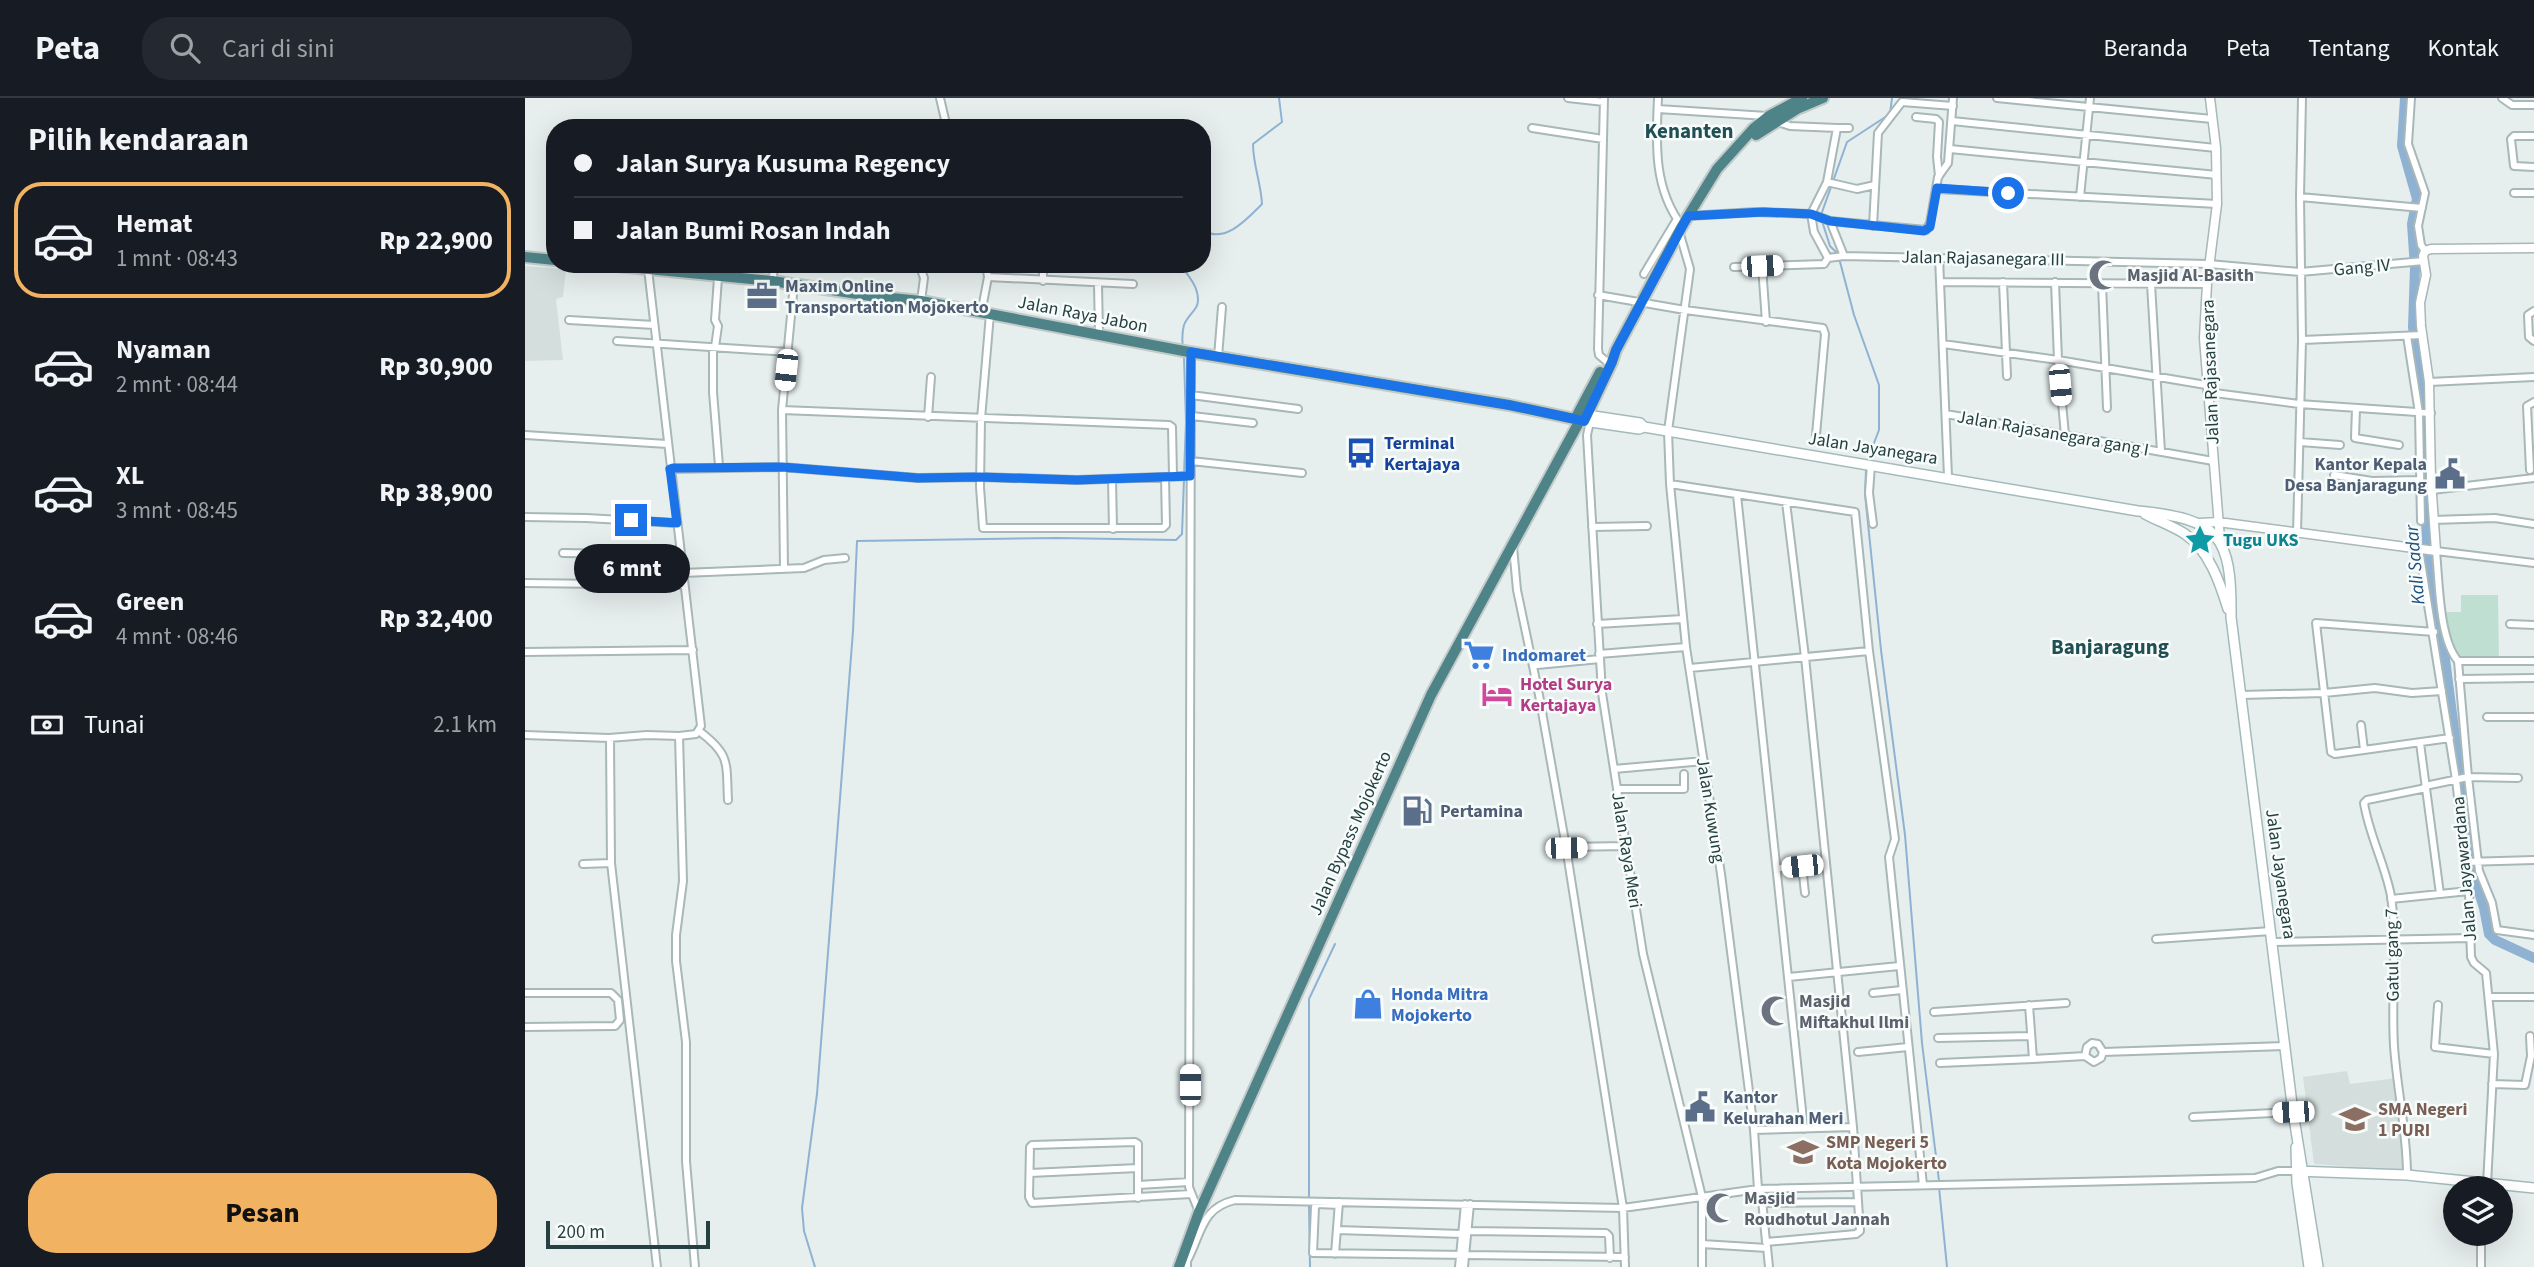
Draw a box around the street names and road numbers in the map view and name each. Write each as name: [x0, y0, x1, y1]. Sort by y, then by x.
street label: Jalan Rajasanegara III: [1901, 245, 2065, 272]
street label: Gang IV: [2333, 253, 2392, 282]
street label: Jalan Raya Jabon: [1016, 290, 1150, 339]
street label: Jalan Rajasanegara: [2195, 299, 2226, 445]
street label: Jalan Rajasanegara gang I: [1955, 404, 2151, 463]
street label: Jalan Jayanegara: [1806, 426, 1940, 471]
street label: Jalan Bypass Mojokerto: [1303, 747, 1398, 919]
street label: Jalan Kuwung: [1690, 756, 1731, 865]
street label: Jalan Raya Meri: [1605, 790, 1648, 910]
street label: Jalan Jayawardana: [2446, 795, 2483, 943]
street label: Jalan Jayanegara: [2259, 807, 2302, 941]
street label: Gatul gang 7: [2379, 908, 2406, 1002]

